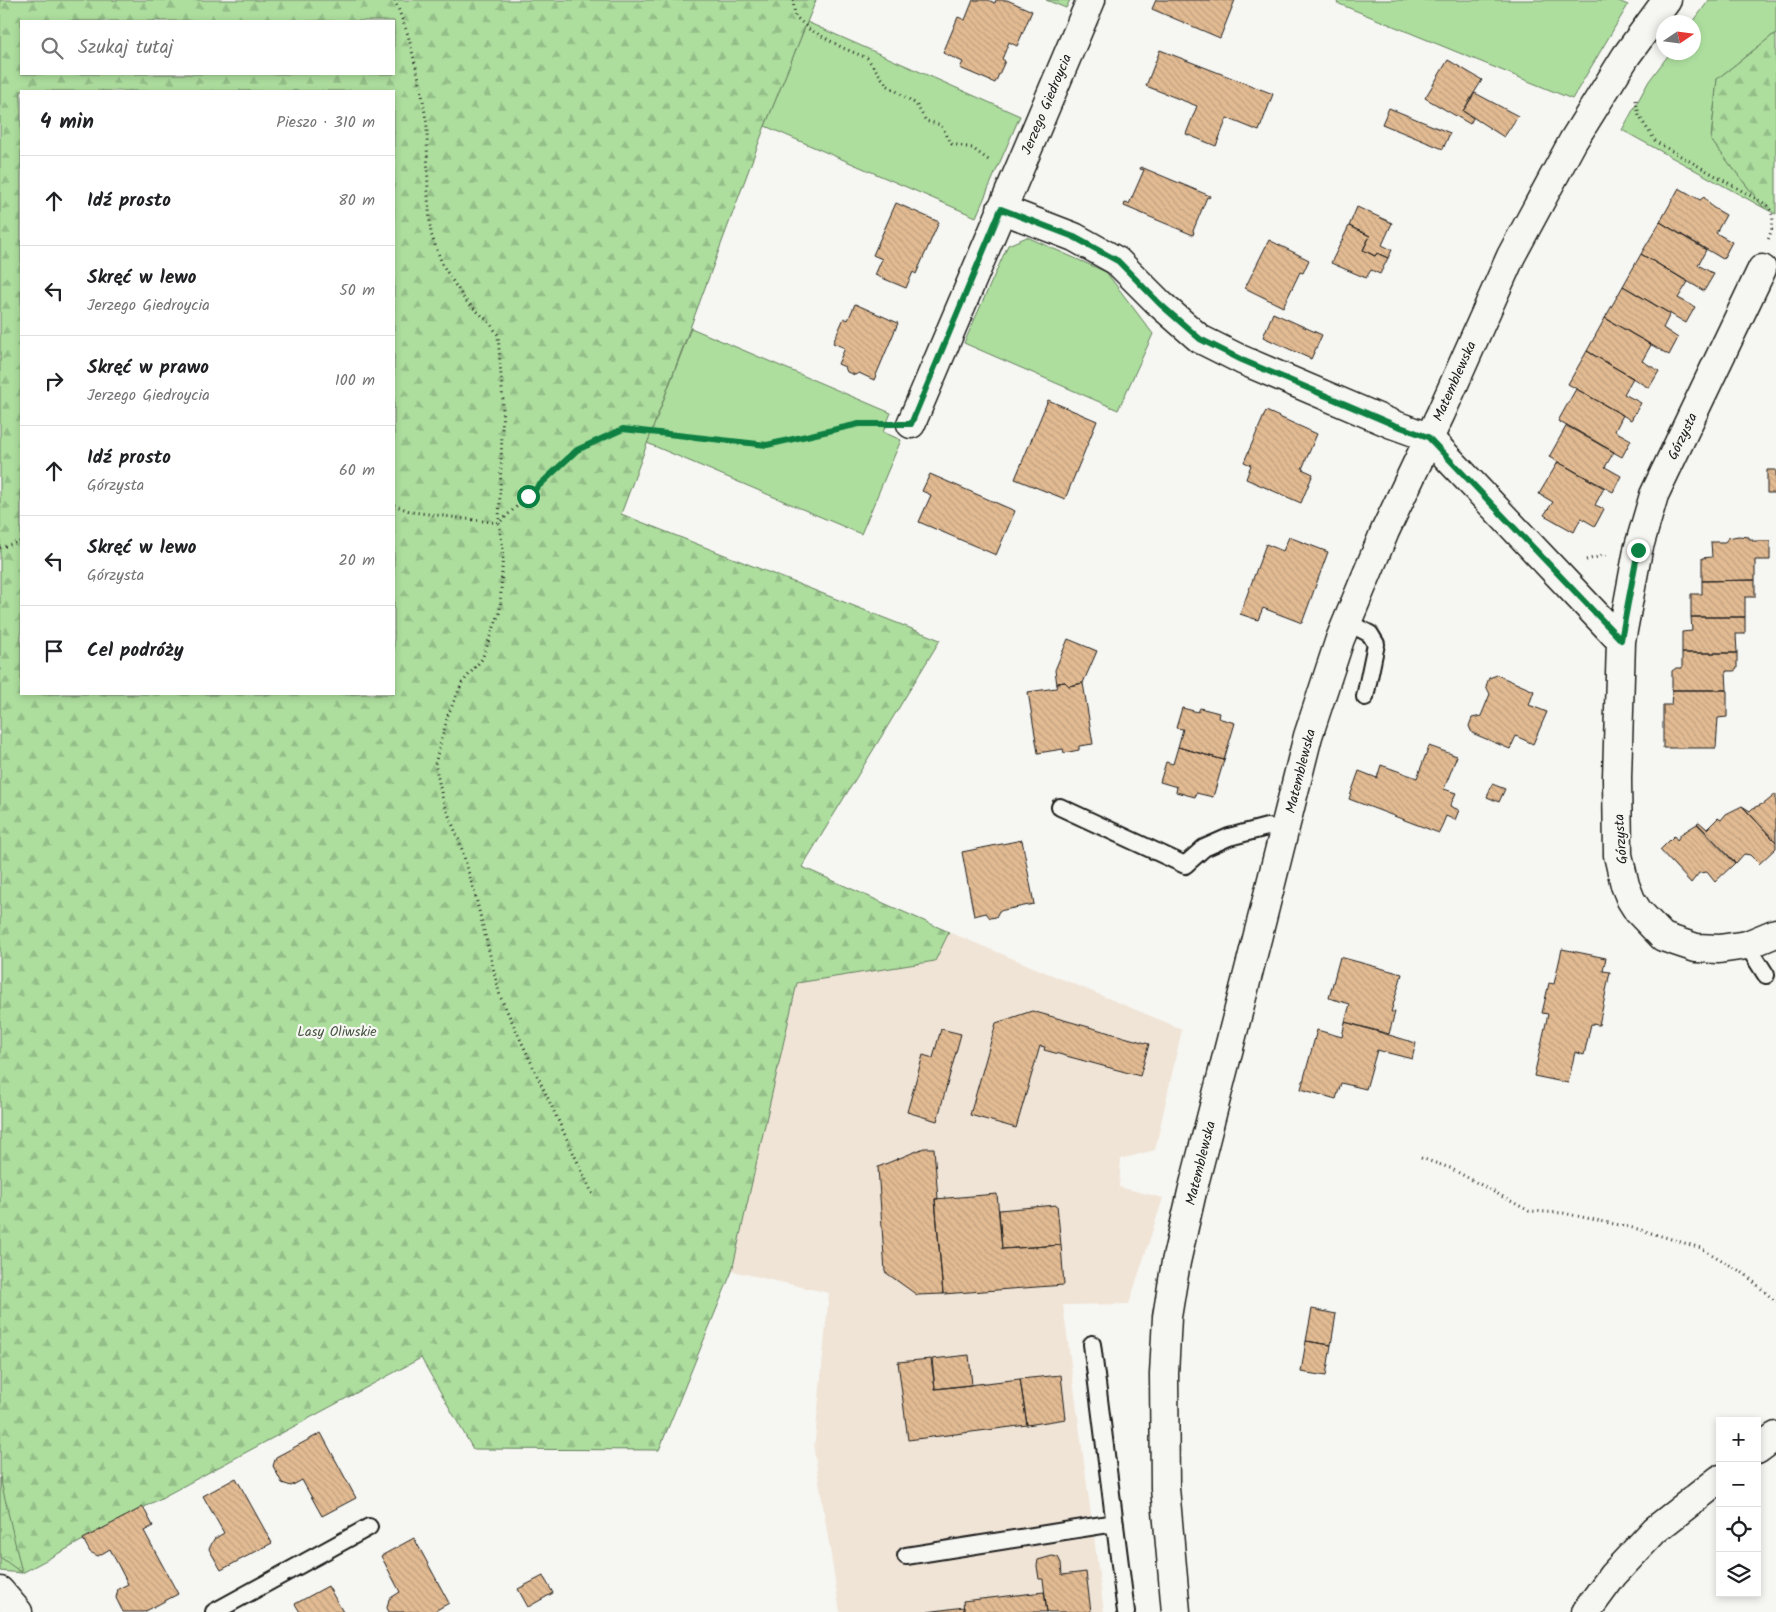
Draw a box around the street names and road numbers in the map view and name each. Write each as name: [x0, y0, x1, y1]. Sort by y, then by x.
street label: Jerzego Giedroycia: [1016, 51, 1078, 158]
street label: Matemblewska: [1427, 338, 1482, 425]
street label: Górzysta: [1662, 409, 1704, 464]
street label: Matemblewska: [1280, 727, 1322, 816]
street label: Górzysta: [1608, 813, 1634, 865]
street label: Matemblewska: [1180, 1119, 1222, 1208]

